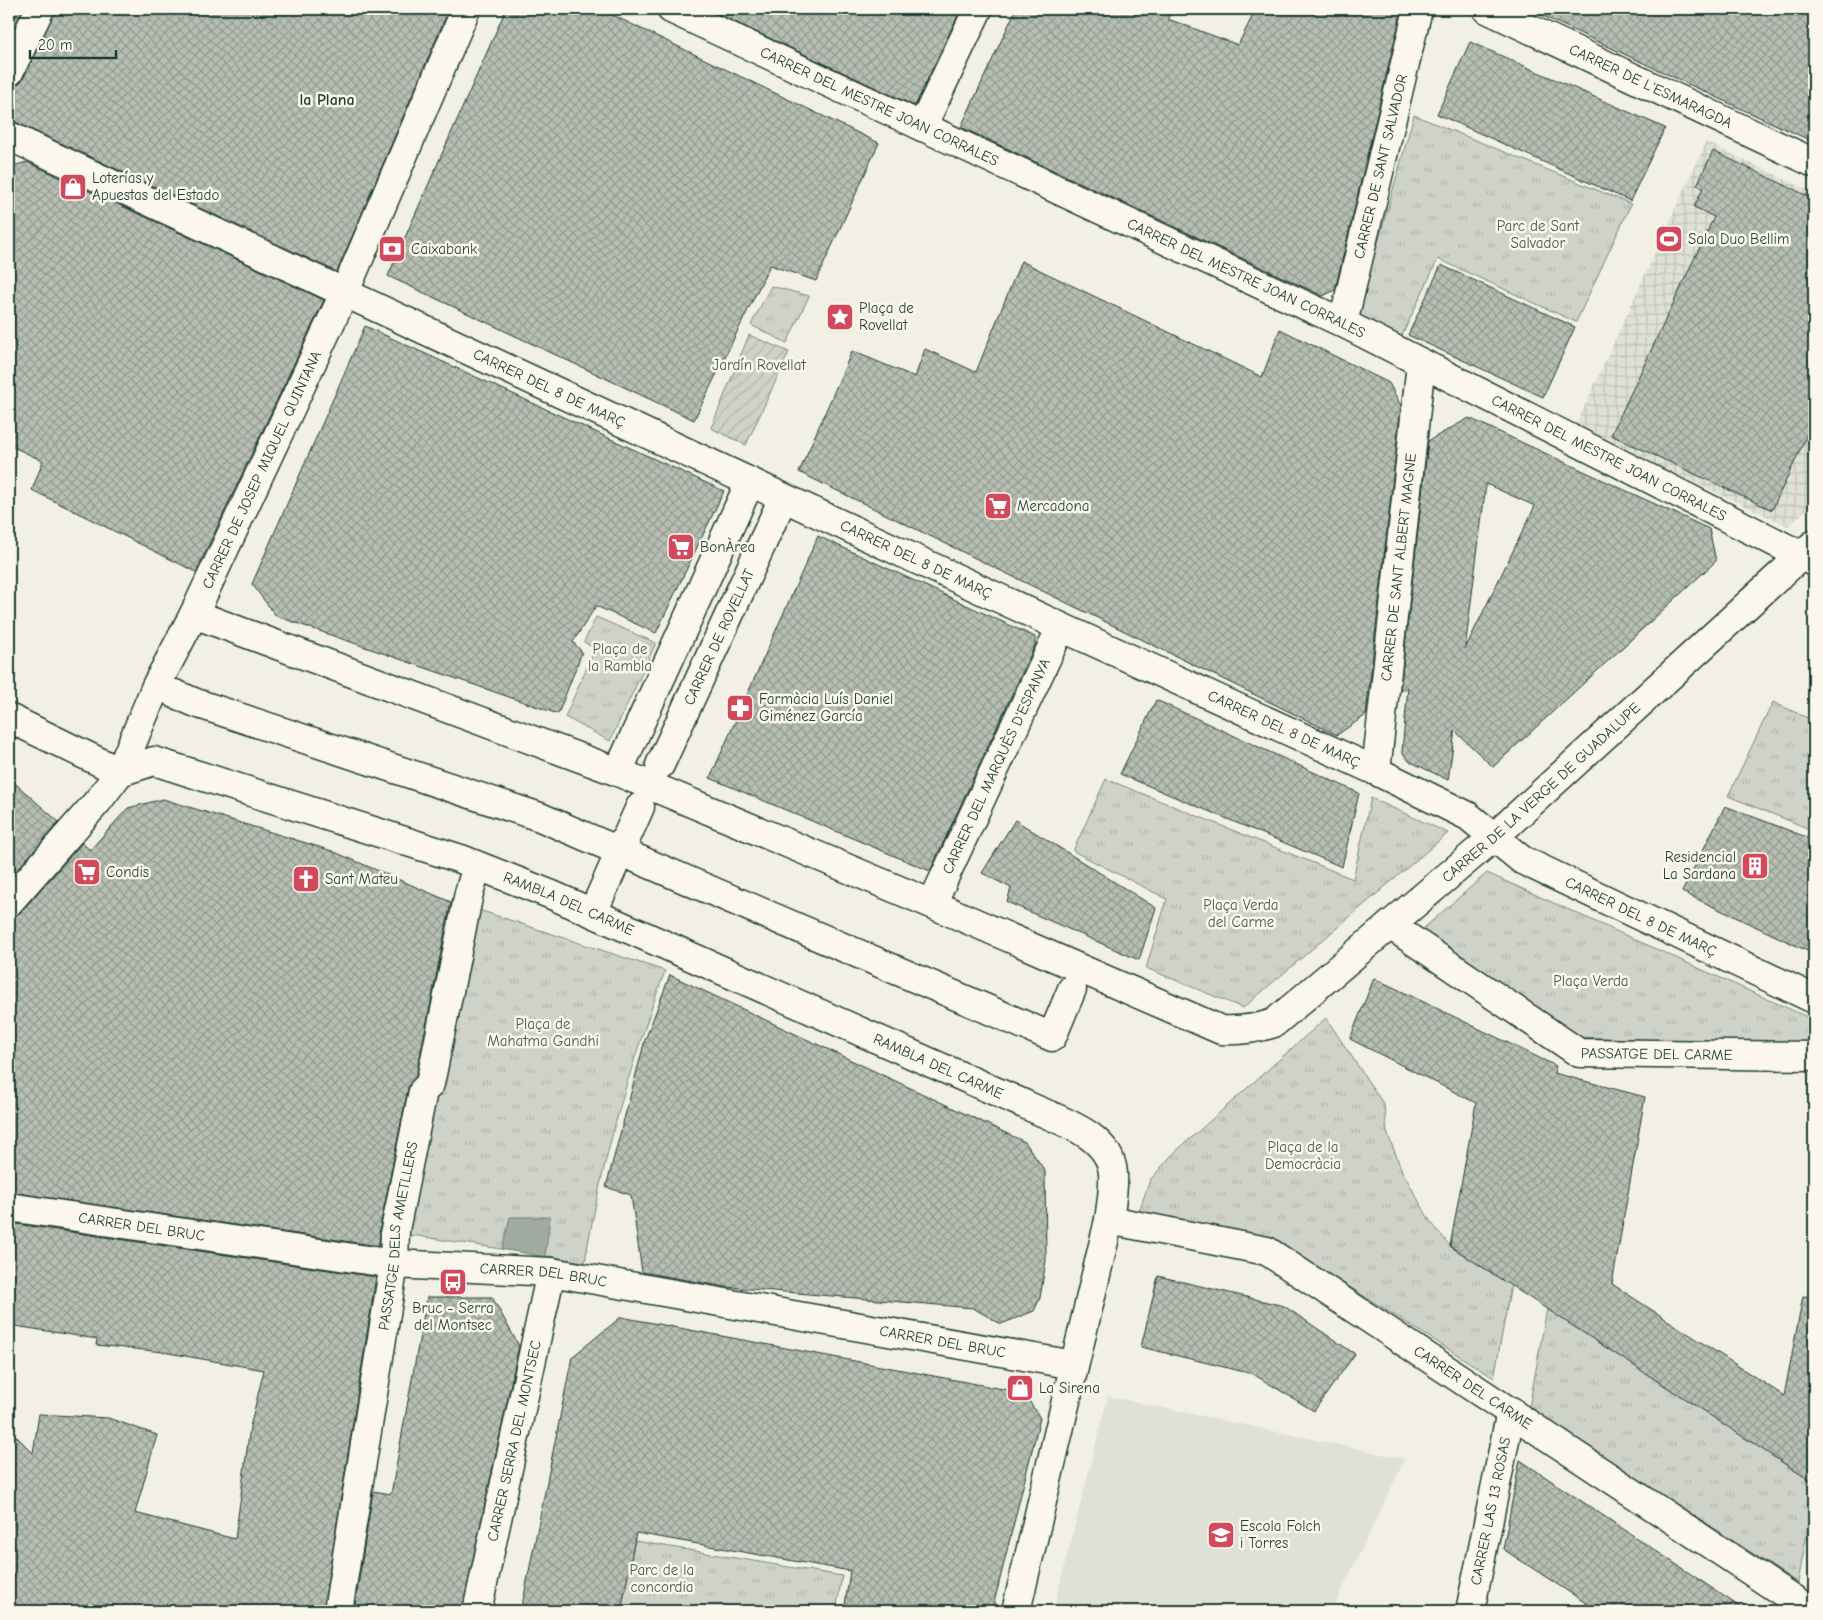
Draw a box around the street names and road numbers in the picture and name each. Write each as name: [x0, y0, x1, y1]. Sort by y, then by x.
street label: CARRER DE L'ESMARAGDA: [1566, 40, 1735, 132]
street label: CARRER DEL MESTRE JOAN CORRALES: [757, 43, 1001, 170]
street label: CARRER DE SANT SALVADOR: [1350, 72, 1411, 261]
street label: CARRER DEL MESTRE JOAN CORRALES: [1124, 214, 1368, 342]
street label: CARRER DEL 8 DE MARÇ: [470, 345, 628, 431]
street label: CARRER DE JOSEP MIQUEL QUINTANA: [198, 348, 325, 592]
street label: CARRER DEL MESTRE JOAN CORRALES: [1488, 391, 1729, 525]
street label: CARRER DE SANT ALBERT MAGNE: [1377, 452, 1420, 682]
street label: CARRER DEL 8 DE MARÇ: [837, 516, 995, 603]
street label: CARRER DE ROVELLAT: [680, 566, 758, 708]
street label: CARRER DEL MARQUÈS D'ESPANYA: [938, 655, 1054, 877]
street label: CARRER DEL 8 DE MARÇ: [1205, 686, 1363, 771]
street label: CARRER DE LA VERGE DE GUADALUPE: [1438, 699, 1644, 886]
street label: RAMBLA DEL CARME: [501, 868, 637, 939]
street label: CARRER DEL 8 DE MARÇ: [1562, 873, 1719, 960]
street label: RAMBLA DEL CARME: [871, 1030, 1006, 1103]
street label: PASSATGE DEL CARME: [1581, 1044, 1733, 1064]
street label: PASSATGE DELS AMETLLERS: [374, 1140, 422, 1332]
street label: CARRER DEL BRUC: [77, 1208, 206, 1245]
street label: CARRER DEL BRUC: [479, 1259, 608, 1291]
street label: CARRER DEL BRUC: [878, 1322, 1007, 1362]
street label: CARRER SERRA DEL MONTSEC: [483, 1339, 545, 1543]
street label: CARRER DEL CARME: [1410, 1342, 1536, 1433]
street label: CARRER LAS 13 ROSAS: [1467, 1435, 1514, 1587]

